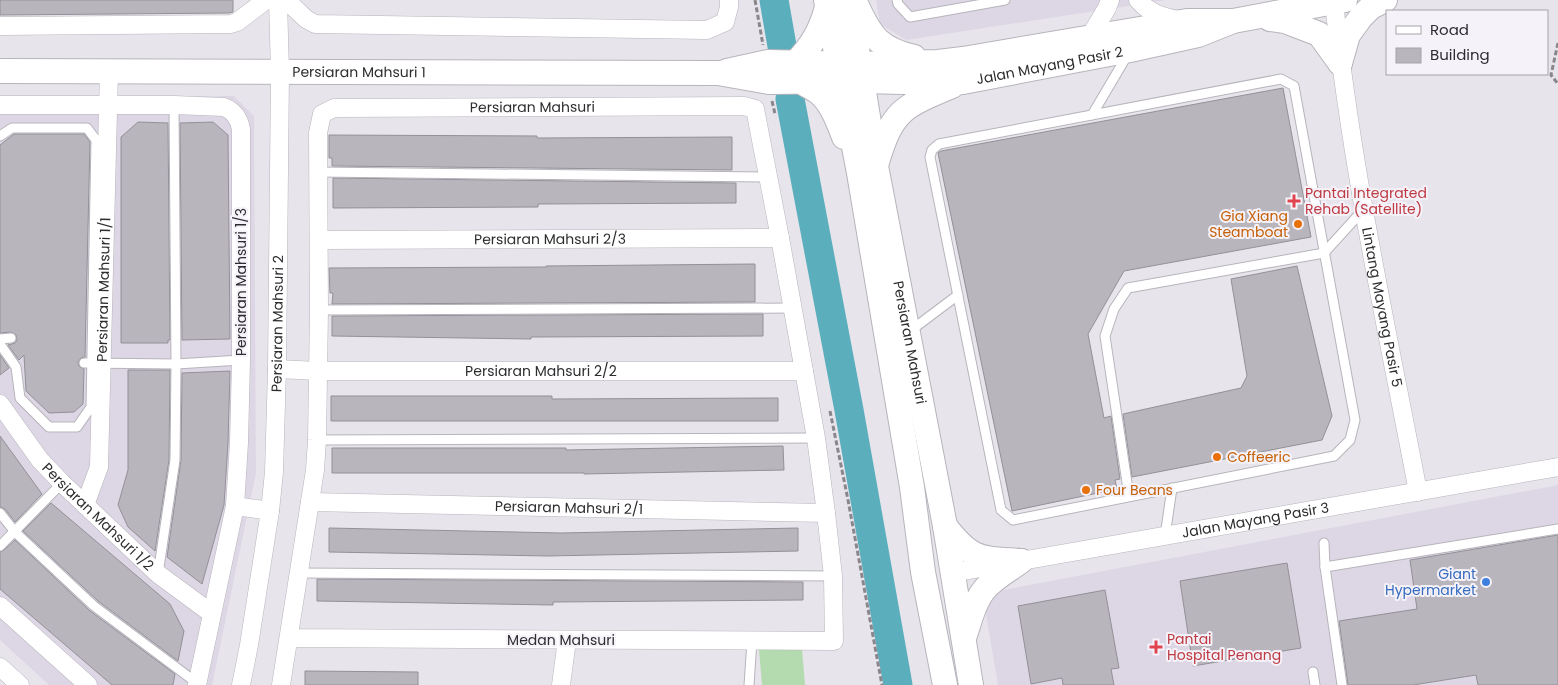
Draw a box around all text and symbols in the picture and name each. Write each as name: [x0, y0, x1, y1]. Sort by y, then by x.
legend: [1386, 10, 1548, 75]
text: Road: [1430, 19, 1469, 40]
street label: Jalan Mayang Pasir 2: [975, 42, 1125, 89]
text: Building: [1430, 44, 1490, 65]
street label: Persiaran Mahsuri 1: [292, 62, 426, 82]
street label: Persiaran Mahsuri: [470, 97, 595, 117]
place label: Pantai Integrated Rehab (Satellite): [1305, 183, 1427, 219]
marker: Pantai Integrated Rehab (Satellite): [1287, 194, 1301, 208]
place label: Gia Xiang Steamboat: [1209, 206, 1288, 242]
street label: Persiaran Mahsuri 1/3: [231, 208, 251, 356]
street label: Persiaran Mahsuri 1/1: [92, 217, 115, 362]
marker: Gia Xiang Steamboat: [1292, 218, 1304, 230]
street label: Lintang Mayang Pasir 5: [1357, 226, 1407, 389]
street label: Persiaran Mahsuri 2/3: [474, 229, 626, 249]
street label: Persiaran Mahsuri 2: [266, 255, 288, 392]
street label: Persiaran Mahsuri: [888, 279, 931, 406]
street label: Persiaran Mahsuri 2/2: [465, 361, 617, 381]
place label: Coffeeric: [1227, 447, 1291, 467]
marker: Coffeeric: [1211, 451, 1223, 463]
street label: Persiaran Mahsuri 1/2: [38, 458, 158, 575]
place label: Four Beans: [1096, 480, 1173, 500]
marker: Four Beans: [1080, 484, 1092, 496]
street label: Persiaran Mahsuri 2/1: [495, 496, 643, 519]
street label: Jalan Mayang Pasir 3: [1180, 497, 1331, 543]
place label: Giant Hypermarket: [1385, 564, 1476, 600]
marker: Giant Hypermarket: [1480, 576, 1492, 588]
place label: Pantai Hospital Penang: [1167, 629, 1281, 665]
street label: Medan Mahsuri: [507, 630, 615, 650]
marker: Pantai Hospital Penang: [1149, 640, 1163, 654]

